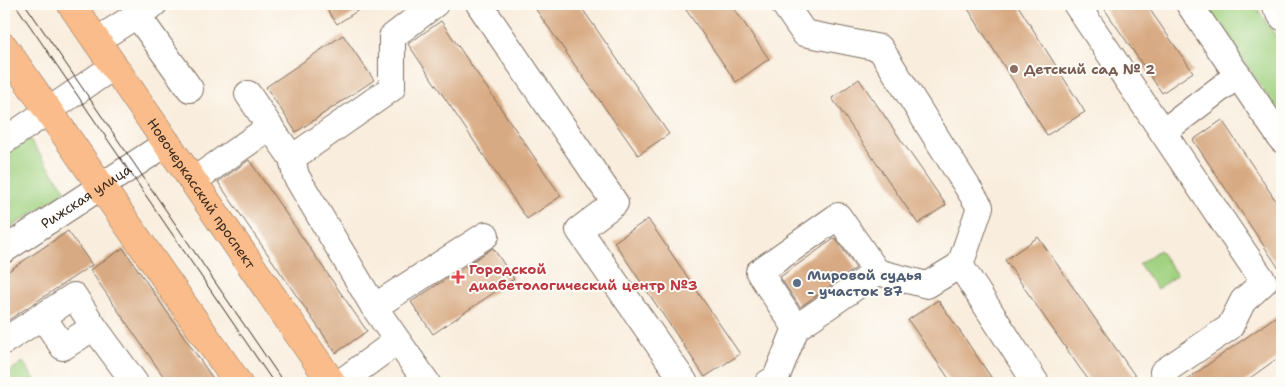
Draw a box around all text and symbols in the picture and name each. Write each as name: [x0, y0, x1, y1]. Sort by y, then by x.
place label: Детский сад № 2: [1024, 60, 1155, 78]
marker: Детский сад № 2: [1008, 63, 1020, 75]
street label: Новочеркасский проспект: [143, 115, 260, 273]
street label: Рижская улица: [37, 160, 135, 232]
place label: Городской диабетологический центр №3: [469, 260, 698, 294]
place label: Мировой судья - участок 87: [807, 266, 922, 300]
marker: Городской диабетологический центр №3: [451, 270, 465, 284]
marker: Мировой судья - участок 87: [791, 277, 803, 289]

